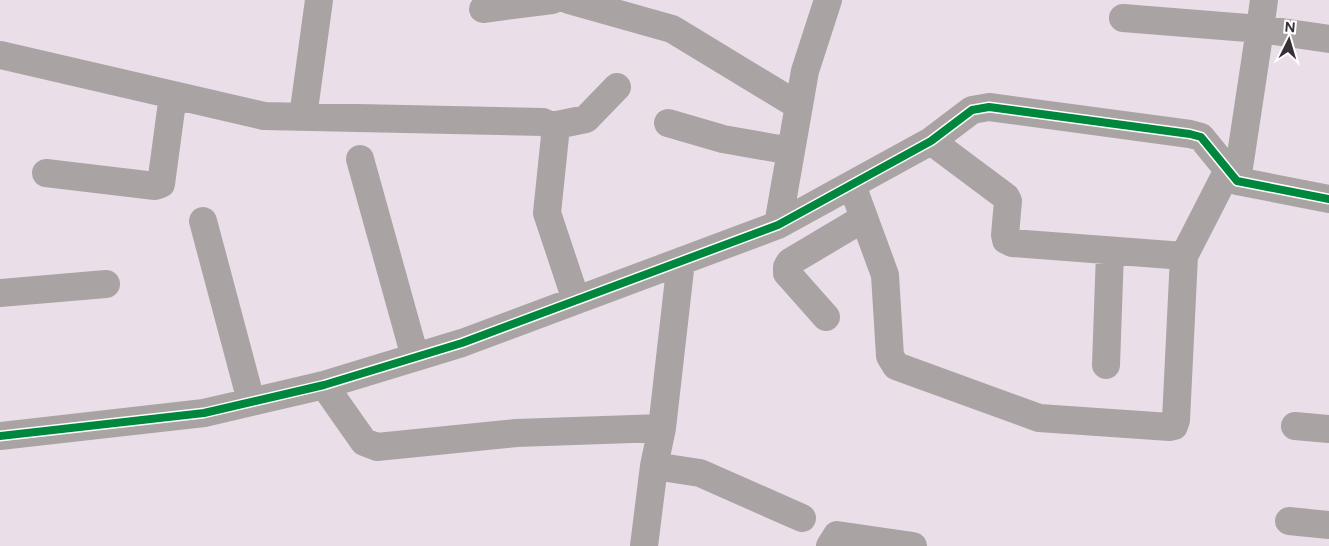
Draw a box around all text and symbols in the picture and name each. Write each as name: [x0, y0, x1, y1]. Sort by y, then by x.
north arrow: [1264, 15, 1314, 65]
text: N: [1284, 19, 1296, 36]

